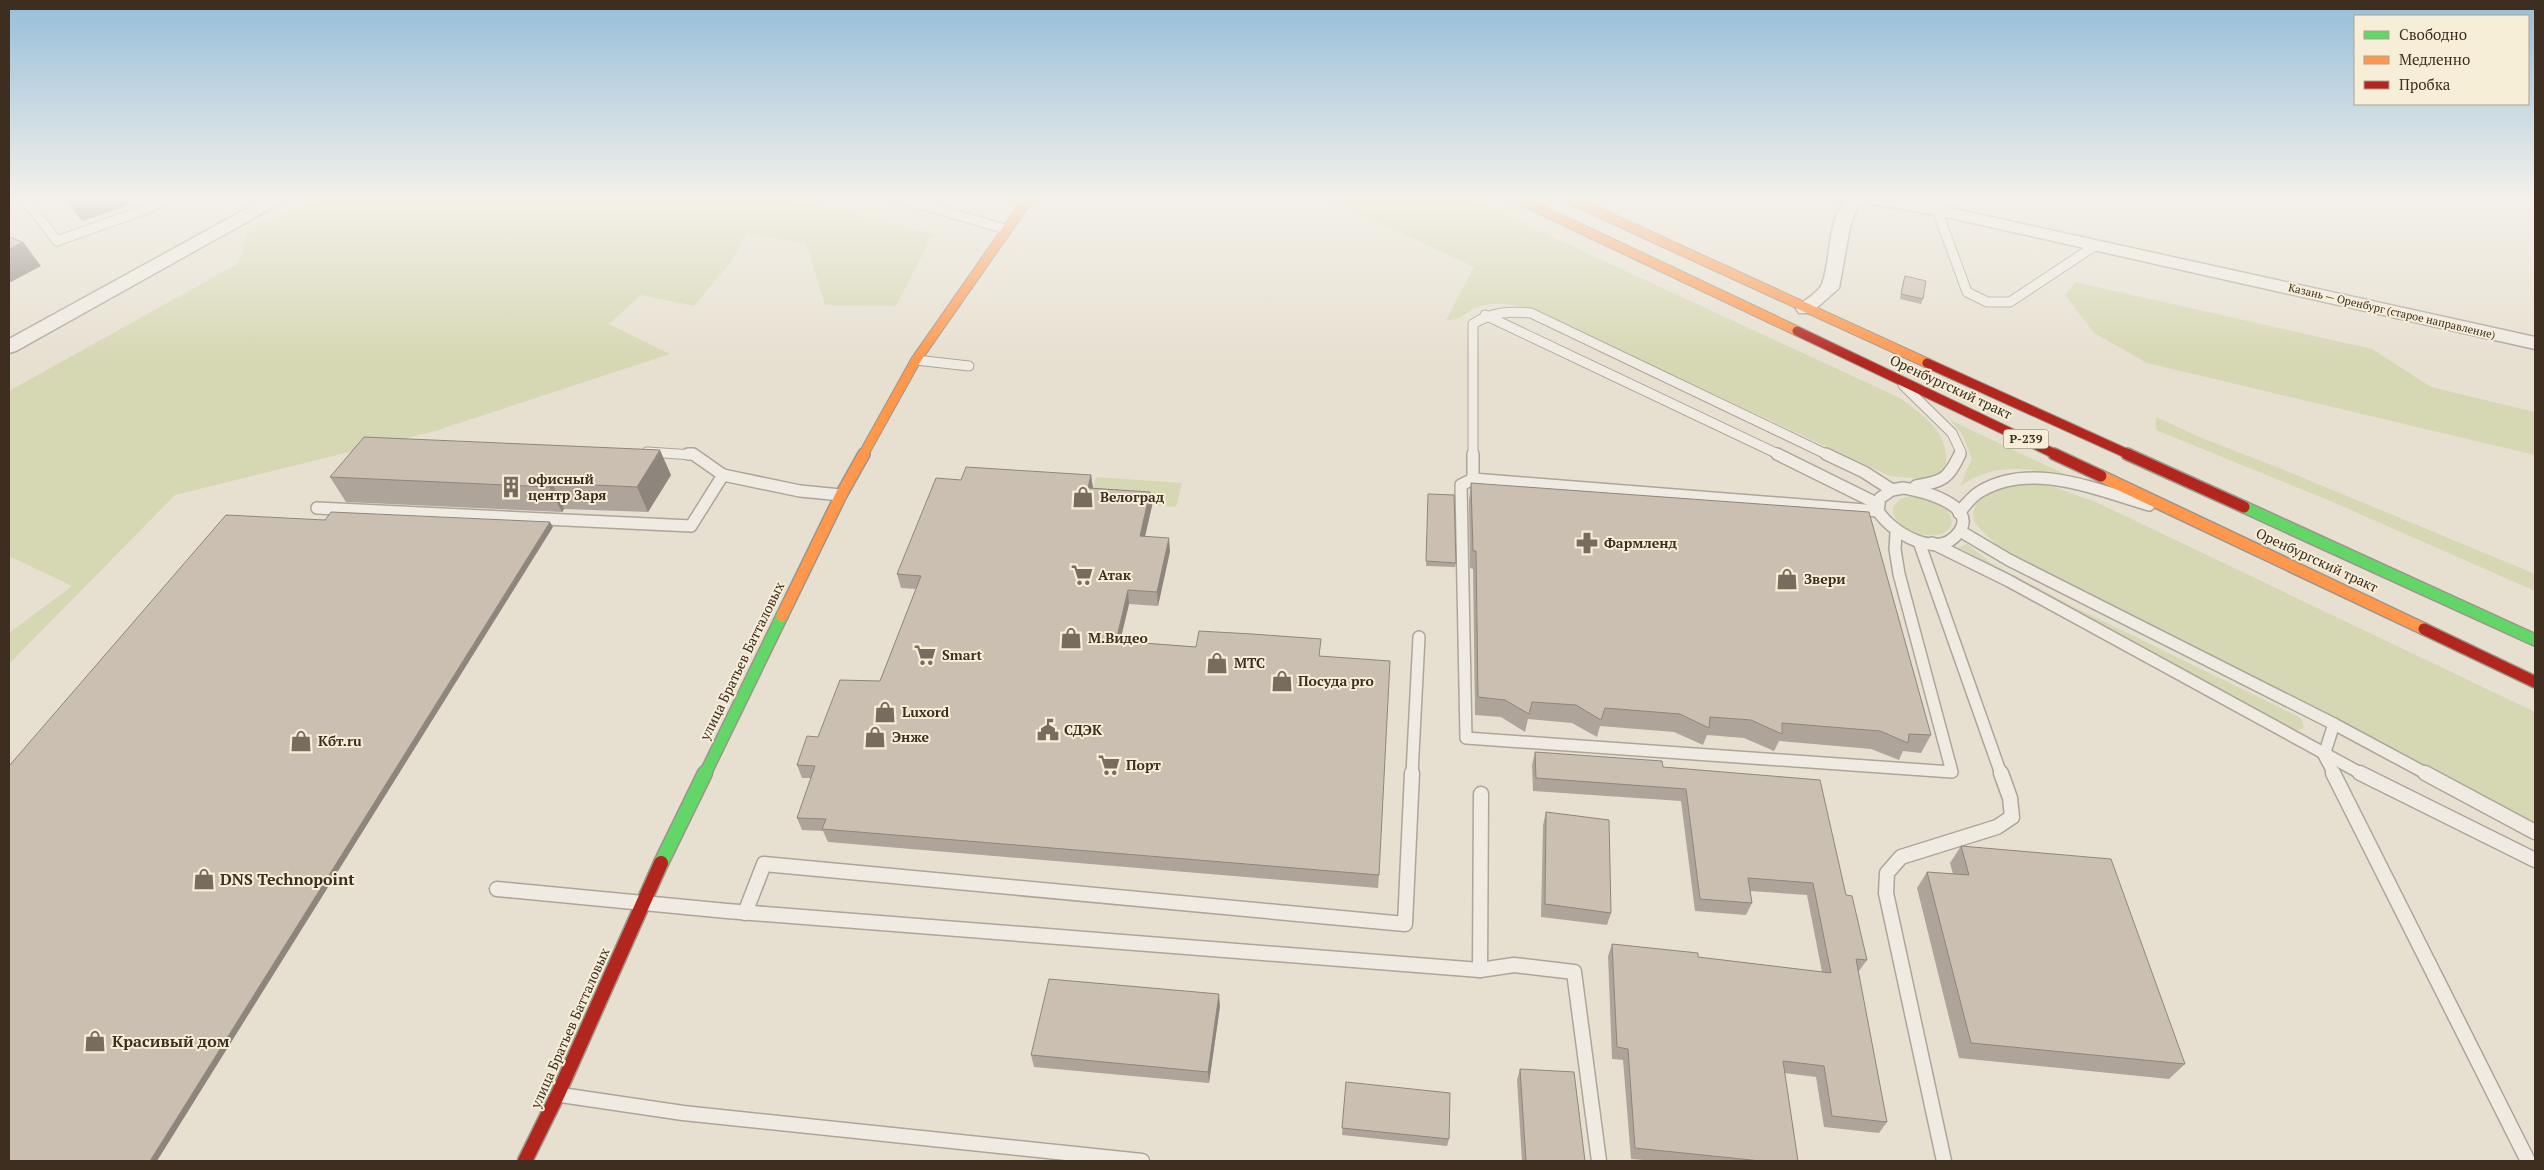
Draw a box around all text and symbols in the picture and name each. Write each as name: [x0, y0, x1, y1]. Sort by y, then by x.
legend: [2354, 15, 2529, 105]
text: Свободно: [2399, 24, 2467, 44]
text: Медленно: [2399, 49, 2470, 69]
text: Пробка: [2399, 74, 2451, 94]
street label: Казань — Оренбург (старое направление): [2287, 280, 2497, 342]
street label: Оренбургский тракт: [1887, 350, 2015, 423]
road number: Р-239: [2004, 429, 2048, 448]
place label: офисный центр Заря: [528, 469, 607, 504]
building icon: офисный центр Заря: [498, 474, 524, 500]
shop icon: Велоград: [1070, 484, 1096, 510]
place label: Велоград: [1100, 487, 1165, 506]
street label: Оренбургский тракт: [2253, 523, 2381, 596]
pharmacy icon: Фармленд: [1574, 530, 1600, 556]
place label: Фармленд: [1604, 533, 1677, 552]
supermarket icon: Атак: [1069, 562, 1095, 588]
place label: Атак: [1098, 565, 1132, 584]
shop icon: Звери: [1774, 566, 1800, 592]
place label: Звери: [1804, 569, 1846, 588]
street label: улица Братьев Батталовых: [694, 578, 789, 744]
shop icon: М.Видео: [1058, 625, 1084, 651]
place label: М.Видео: [1088, 628, 1148, 647]
supermarket icon: Smart: [912, 642, 938, 668]
place label: Smart: [942, 645, 983, 664]
shop icon: МТС: [1204, 650, 1230, 676]
place label: МТС: [1234, 653, 1265, 672]
shop icon: Посуда pro: [1269, 668, 1295, 694]
place label: Посуда pro: [1298, 671, 1374, 690]
shop icon: Luxord: [872, 699, 898, 725]
place label: Luxord: [902, 702, 950, 721]
public building icon: СДЭК: [1035, 717, 1061, 743]
place label: СДЭК: [1064, 720, 1102, 739]
shop icon: Энже: [862, 724, 888, 750]
place label: Энже: [892, 727, 929, 746]
shop icon: Кбт.ru: [288, 728, 314, 754]
place label: Кбт.ru: [318, 731, 362, 750]
supermarket icon: Порт: [1096, 752, 1122, 778]
place label: Порт: [1126, 755, 1161, 774]
shop icon: DNS Technopoint: [191, 866, 217, 892]
place label: DNS Technopoint: [220, 868, 355, 890]
street label: улица Братьев Батталовых: [525, 944, 614, 1112]
shop icon: Красивый дом: [82, 1028, 108, 1054]
place label: Красивый дом: [112, 1030, 230, 1052]

